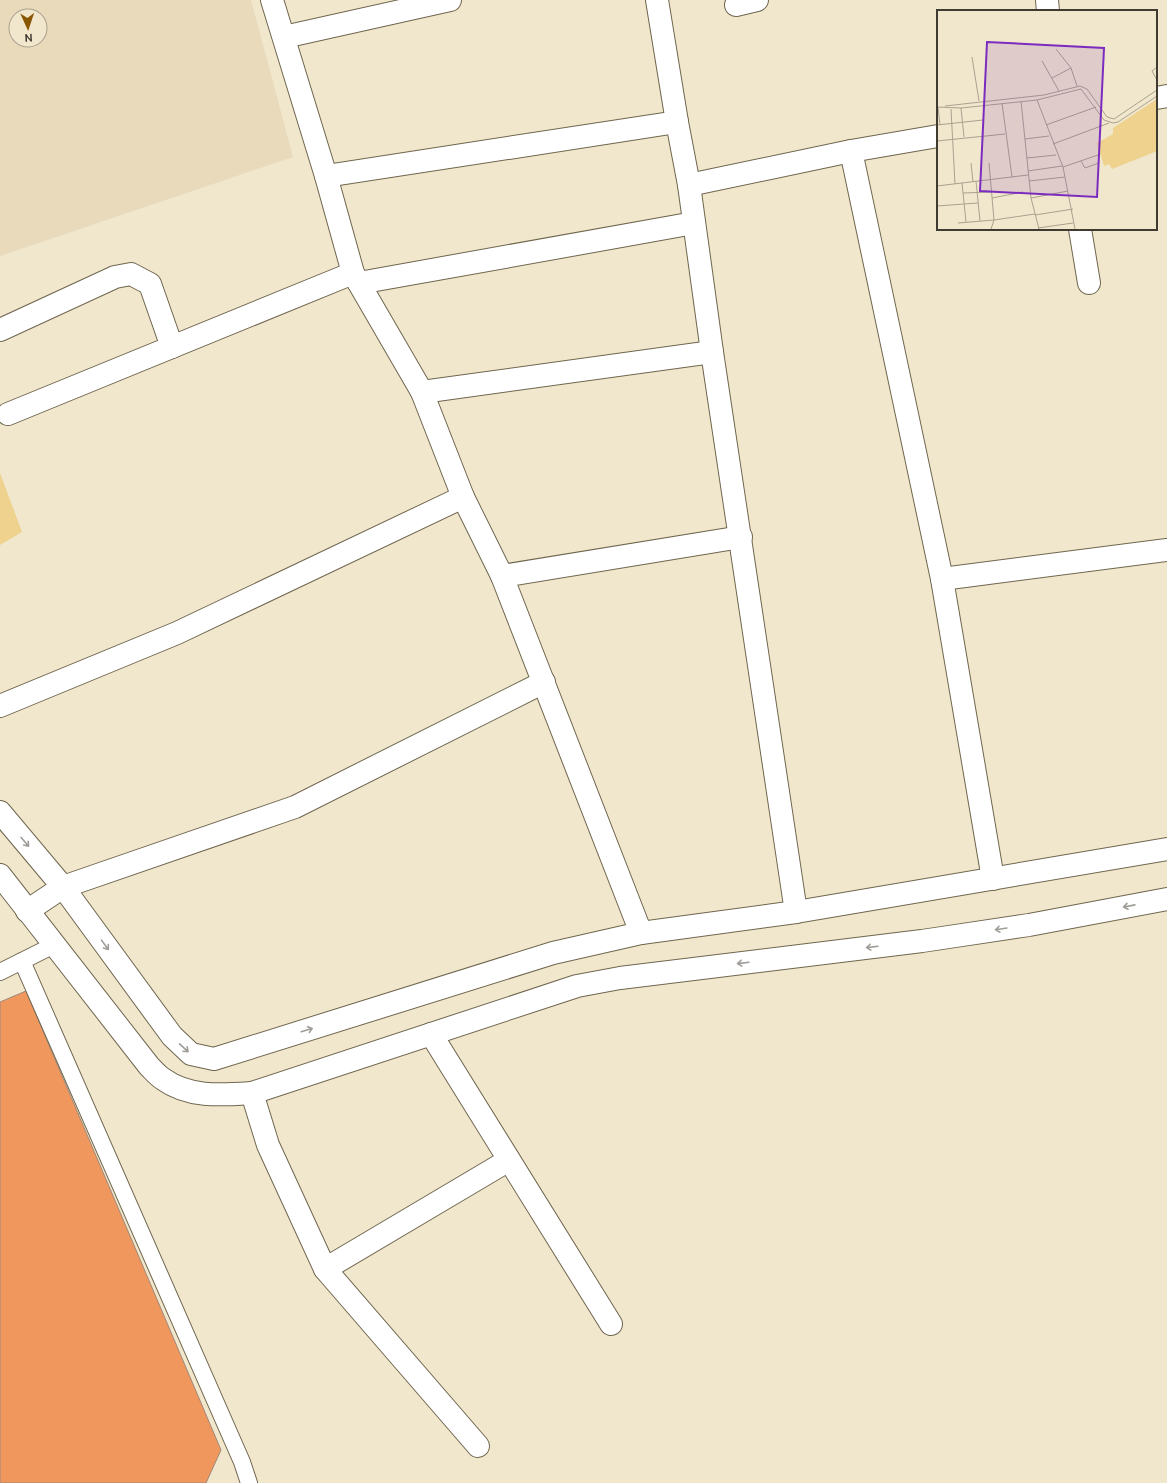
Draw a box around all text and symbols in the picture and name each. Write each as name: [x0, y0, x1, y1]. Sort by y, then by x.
north arrow: [8, 8, 48, 48]
inset map: [937, 10, 1157, 230]
text: N: [24, 32, 33, 44]
one-way arrow: [21, 837, 30, 848]
one-way arrow: [1123, 902, 1136, 910]
one-way arrow: [995, 925, 1008, 933]
one-way arrow: [101, 939, 109, 950]
one-way arrow: [866, 943, 879, 951]
one-way arrow: [737, 959, 750, 967]
one-way arrow: [300, 1026, 313, 1033]
one-way arrow: [179, 1043, 189, 1052]

